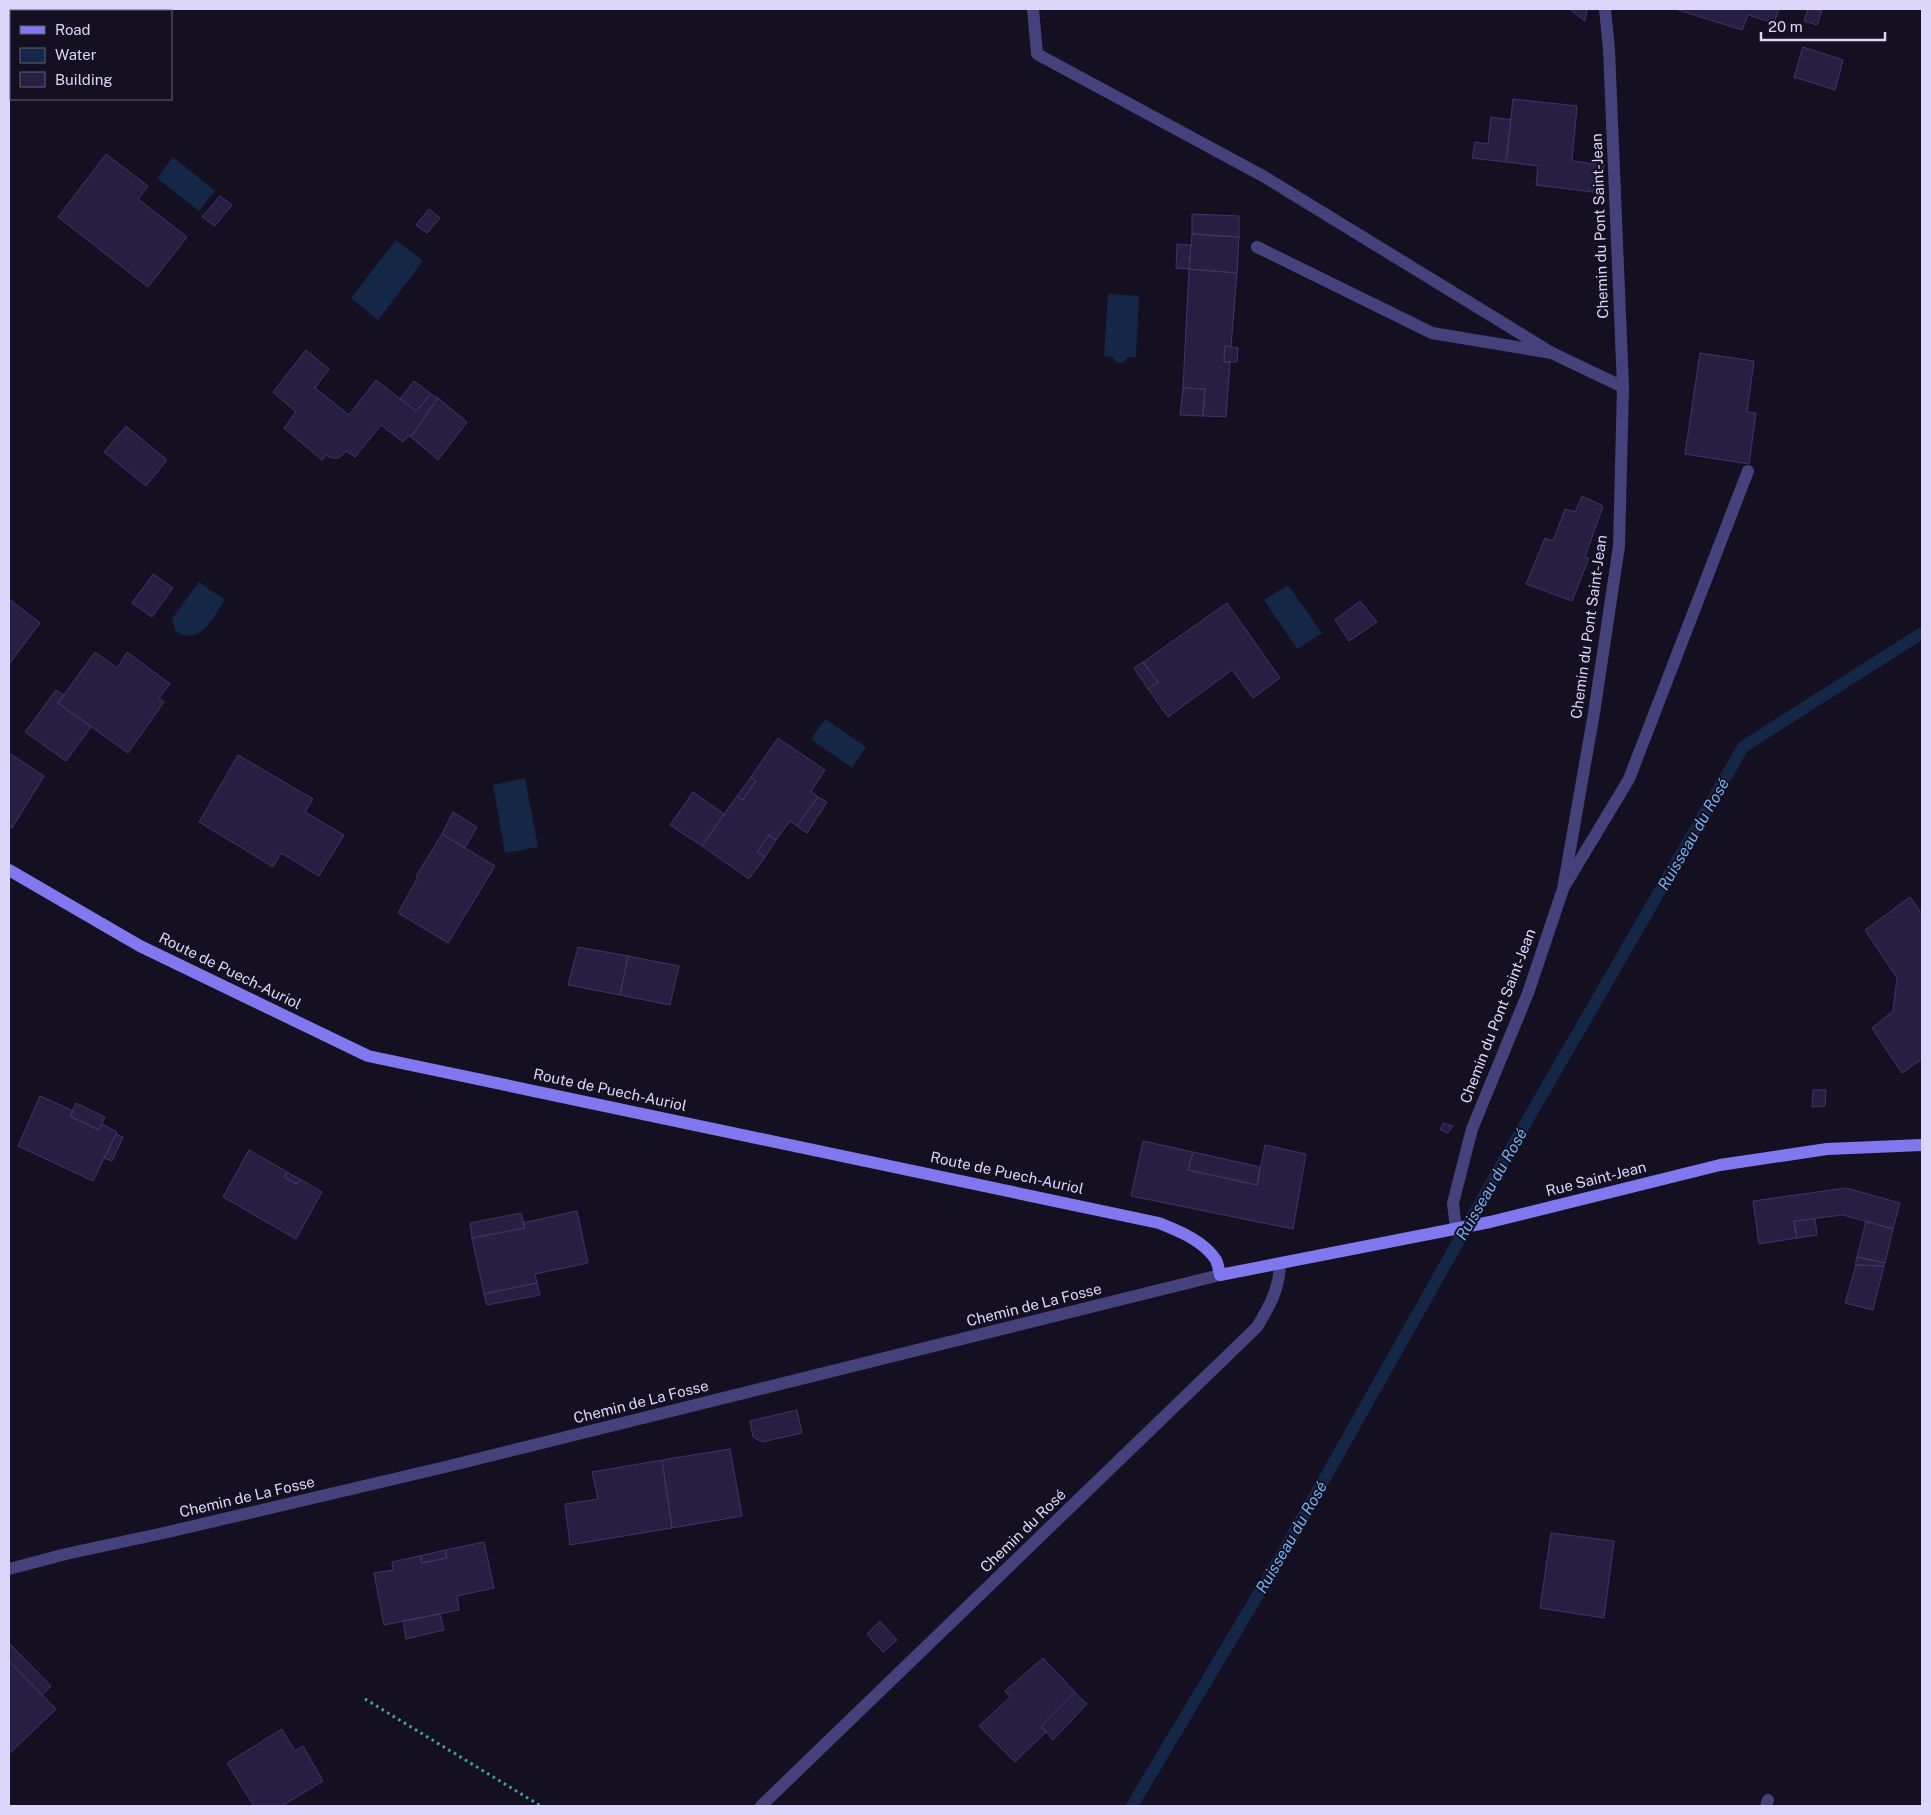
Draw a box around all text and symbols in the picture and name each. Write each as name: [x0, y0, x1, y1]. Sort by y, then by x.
legend: [10, 10, 172, 100]
scale bar: [1761, 10, 1885, 42]
text: 20 m: [1768, 18, 1803, 35]
text: Road: [55, 21, 91, 38]
text: Water: [55, 46, 97, 63]
text: Building: [55, 71, 113, 88]
street label: Chemin du Pont Saint-Jean: [1588, 133, 1611, 319]
street label: Chemin du Pont Saint-Jean: [1567, 534, 1610, 720]
water label: Ruisseau du Rosé: [1654, 775, 1733, 894]
street label: Chemin du Pont Saint-Jean: [1456, 926, 1539, 1106]
street label: Route de Puech-Auriol: [156, 929, 304, 1012]
street label: Route de Puech-Auriol: [532, 1065, 688, 1114]
water label: Ruisseau du Rosé: [1452, 1125, 1531, 1244]
street label: Route de Puech-Auriol: [929, 1148, 1085, 1197]
street label: Rue Saint-Jean: [1544, 1158, 1648, 1199]
street label: Chemin de La Fosse: [965, 1280, 1103, 1330]
street label: Chemin de La Fosse: [572, 1377, 710, 1427]
street label: Chemin de La Fosse: [178, 1473, 316, 1520]
water label: Ruisseau du Rosé: [1252, 1478, 1331, 1597]
street label: Chemin du Rosé: [976, 1486, 1069, 1576]

